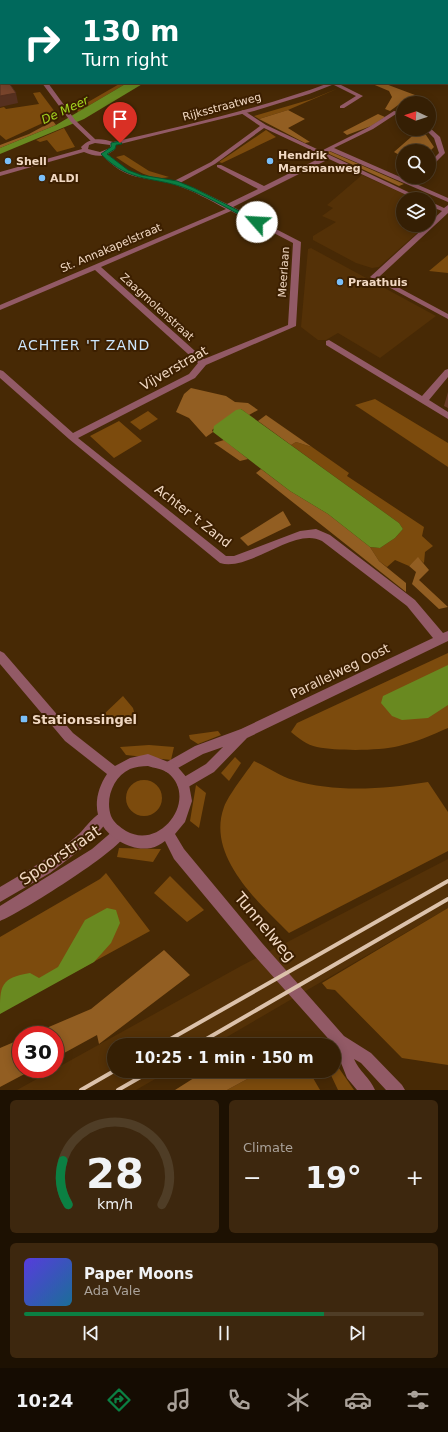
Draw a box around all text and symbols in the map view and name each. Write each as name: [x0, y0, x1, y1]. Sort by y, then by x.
text: 130 m: [82, 15, 179, 48]
icon: right: [16, 16, 68, 68]
text: Turn right: [82, 49, 168, 70]
street label: Rijksstraatweg: [181, 90, 263, 124]
water label: De Meer: [39, 93, 92, 127]
north arrow: [396, 96, 436, 136]
map controls: [396, 96, 436, 232]
pin: [103, 102, 137, 143]
icon: arrive: [109, 108, 131, 130]
button: search: [396, 144, 436, 184]
place label: Hendrik Marsmanweg: [278, 149, 361, 175]
place label: Shell: [16, 155, 47, 168]
marker: Shell: [3, 156, 13, 166]
marker: Hendrik Marsmanweg: [265, 156, 275, 166]
place label: ALDI: [50, 172, 79, 185]
marker: ALDI: [37, 173, 47, 183]
button: layers: [396, 192, 436, 232]
position arrow: [236, 201, 278, 243]
street label: St. Annakapelstraat: [58, 221, 164, 275]
street label: Meerlaan: [276, 246, 292, 298]
street label: Zaagmolenstraat: [117, 271, 197, 344]
place label: Praathuis: [348, 276, 408, 289]
marker: Praathuis: [335, 277, 345, 287]
district label: ACHTER 'T ZAND: [18, 337, 150, 353]
street label: Vijverstraat: [138, 343, 210, 393]
street label: Achter 't Zand: [152, 482, 234, 550]
street label: Parallelweg Oost: [288, 640, 392, 702]
place label: Stationssingel: [32, 712, 137, 727]
marker: Stationssingel: [19, 714, 29, 724]
street label: Spoorstraat: [16, 821, 104, 889]
street label: Tunnelweg: [230, 888, 300, 966]
speed limit sign: 30: [12, 1026, 64, 1078]
text: 10:25 · 1 min · 150 m: [134, 1049, 314, 1067]
text: Climate: [243, 1140, 293, 1155]
text: 28: [86, 1148, 143, 1197]
text: 19°: [305, 1160, 362, 1195]
text: −: [243, 1165, 261, 1190]
text: +: [406, 1165, 424, 1190]
text: km/h: [96, 1195, 133, 1211]
text: Paper Moons: [84, 1265, 193, 1283]
text: Ada Vale: [84, 1283, 140, 1298]
icon: previous: [80, 1322, 102, 1344]
icon: pause: [213, 1322, 235, 1344]
icon: next: [346, 1322, 368, 1344]
icon: directions: [105, 1386, 133, 1414]
icon: music: [165, 1386, 193, 1414]
icon: phone: [225, 1386, 253, 1414]
icon: climate: [284, 1386, 312, 1414]
icon: car: [344, 1386, 372, 1414]
icon: filters: [404, 1386, 432, 1414]
text: 10:24: [16, 1390, 73, 1411]

